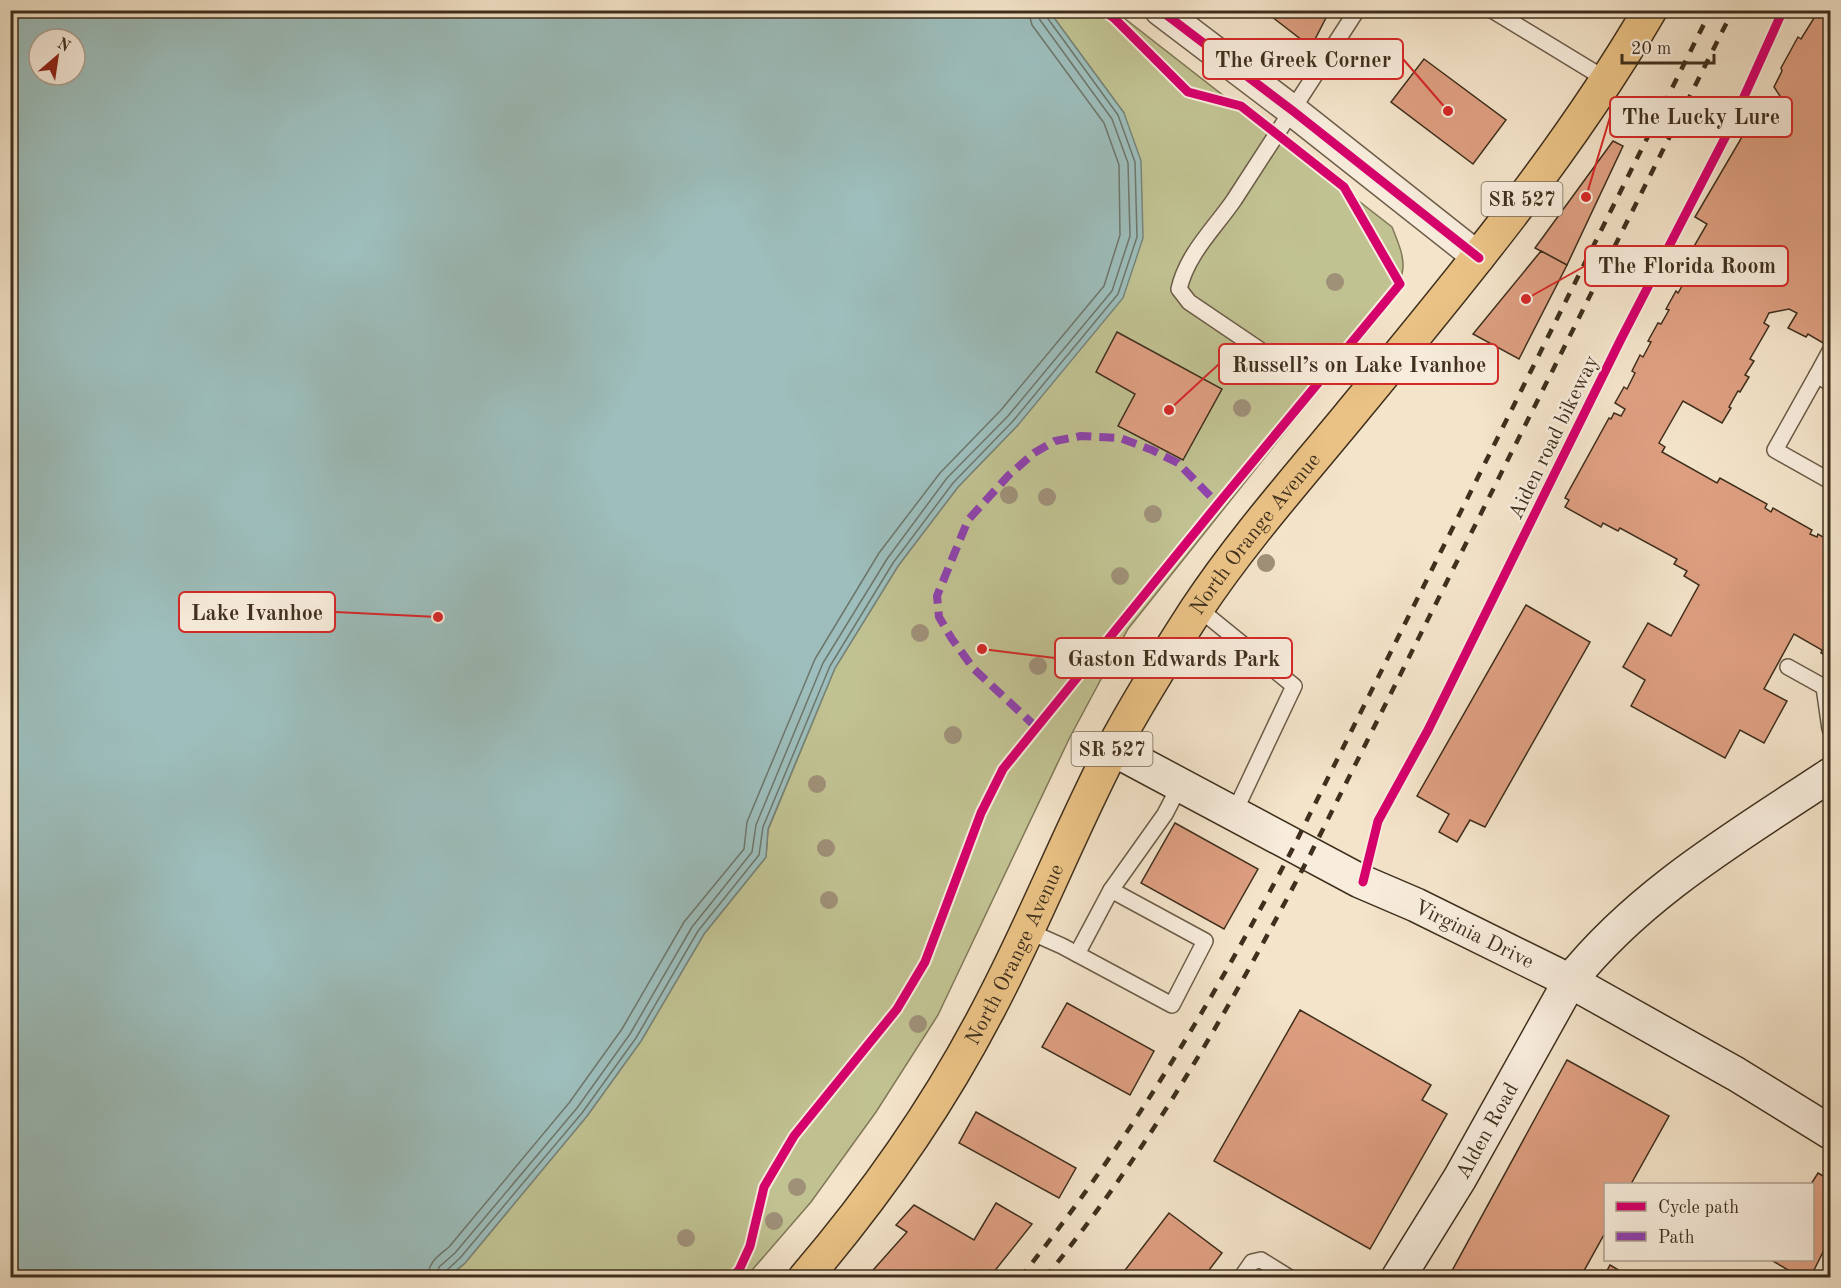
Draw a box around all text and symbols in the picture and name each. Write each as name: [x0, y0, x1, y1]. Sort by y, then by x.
north arrow: [27, 27, 87, 87]
scale bar: [1622, 27, 1714, 65]
text: N: [54, 36, 73, 56]
callout: The Greek Corner: [1203, 39, 1403, 79]
text: 20 m: [1631, 40, 1671, 58]
text: The Greek Corner: [1215, 50, 1391, 72]
callout: The Lucky Lure: [1610, 97, 1792, 137]
text: The Lucky Lure: [1622, 107, 1780, 129]
road number: SR 527: [1482, 182, 1562, 216]
callout: The Florida Room: [1585, 246, 1788, 286]
text: The Florida Room: [1598, 256, 1776, 278]
callout: Russell’s on Lake Ivanhoe: [1219, 344, 1498, 384]
street label: Aiden road bikeway: [1506, 352, 1603, 523]
text: Russell’s on Lake Ivanhoe: [1232, 355, 1486, 377]
street label: North Orange Avenue: [1187, 450, 1325, 619]
callout: Lake Ivanhoe: [179, 592, 335, 632]
text: Lake Ivanhoe: [191, 603, 323, 625]
callout: Gaston Edwards Park: [1055, 638, 1292, 678]
text: Gaston Edwards Park: [1068, 649, 1280, 671]
road number: SR 527: [1072, 732, 1152, 766]
street label: North Orange Avenue: [962, 861, 1068, 1049]
street label: Virginia Drive: [1411, 897, 1537, 973]
street label: Alden Road: [1453, 1080, 1523, 1183]
legend: [1604, 1183, 1814, 1261]
text: Cycle path: [1658, 1199, 1739, 1217]
text: Path: [1658, 1229, 1695, 1247]

